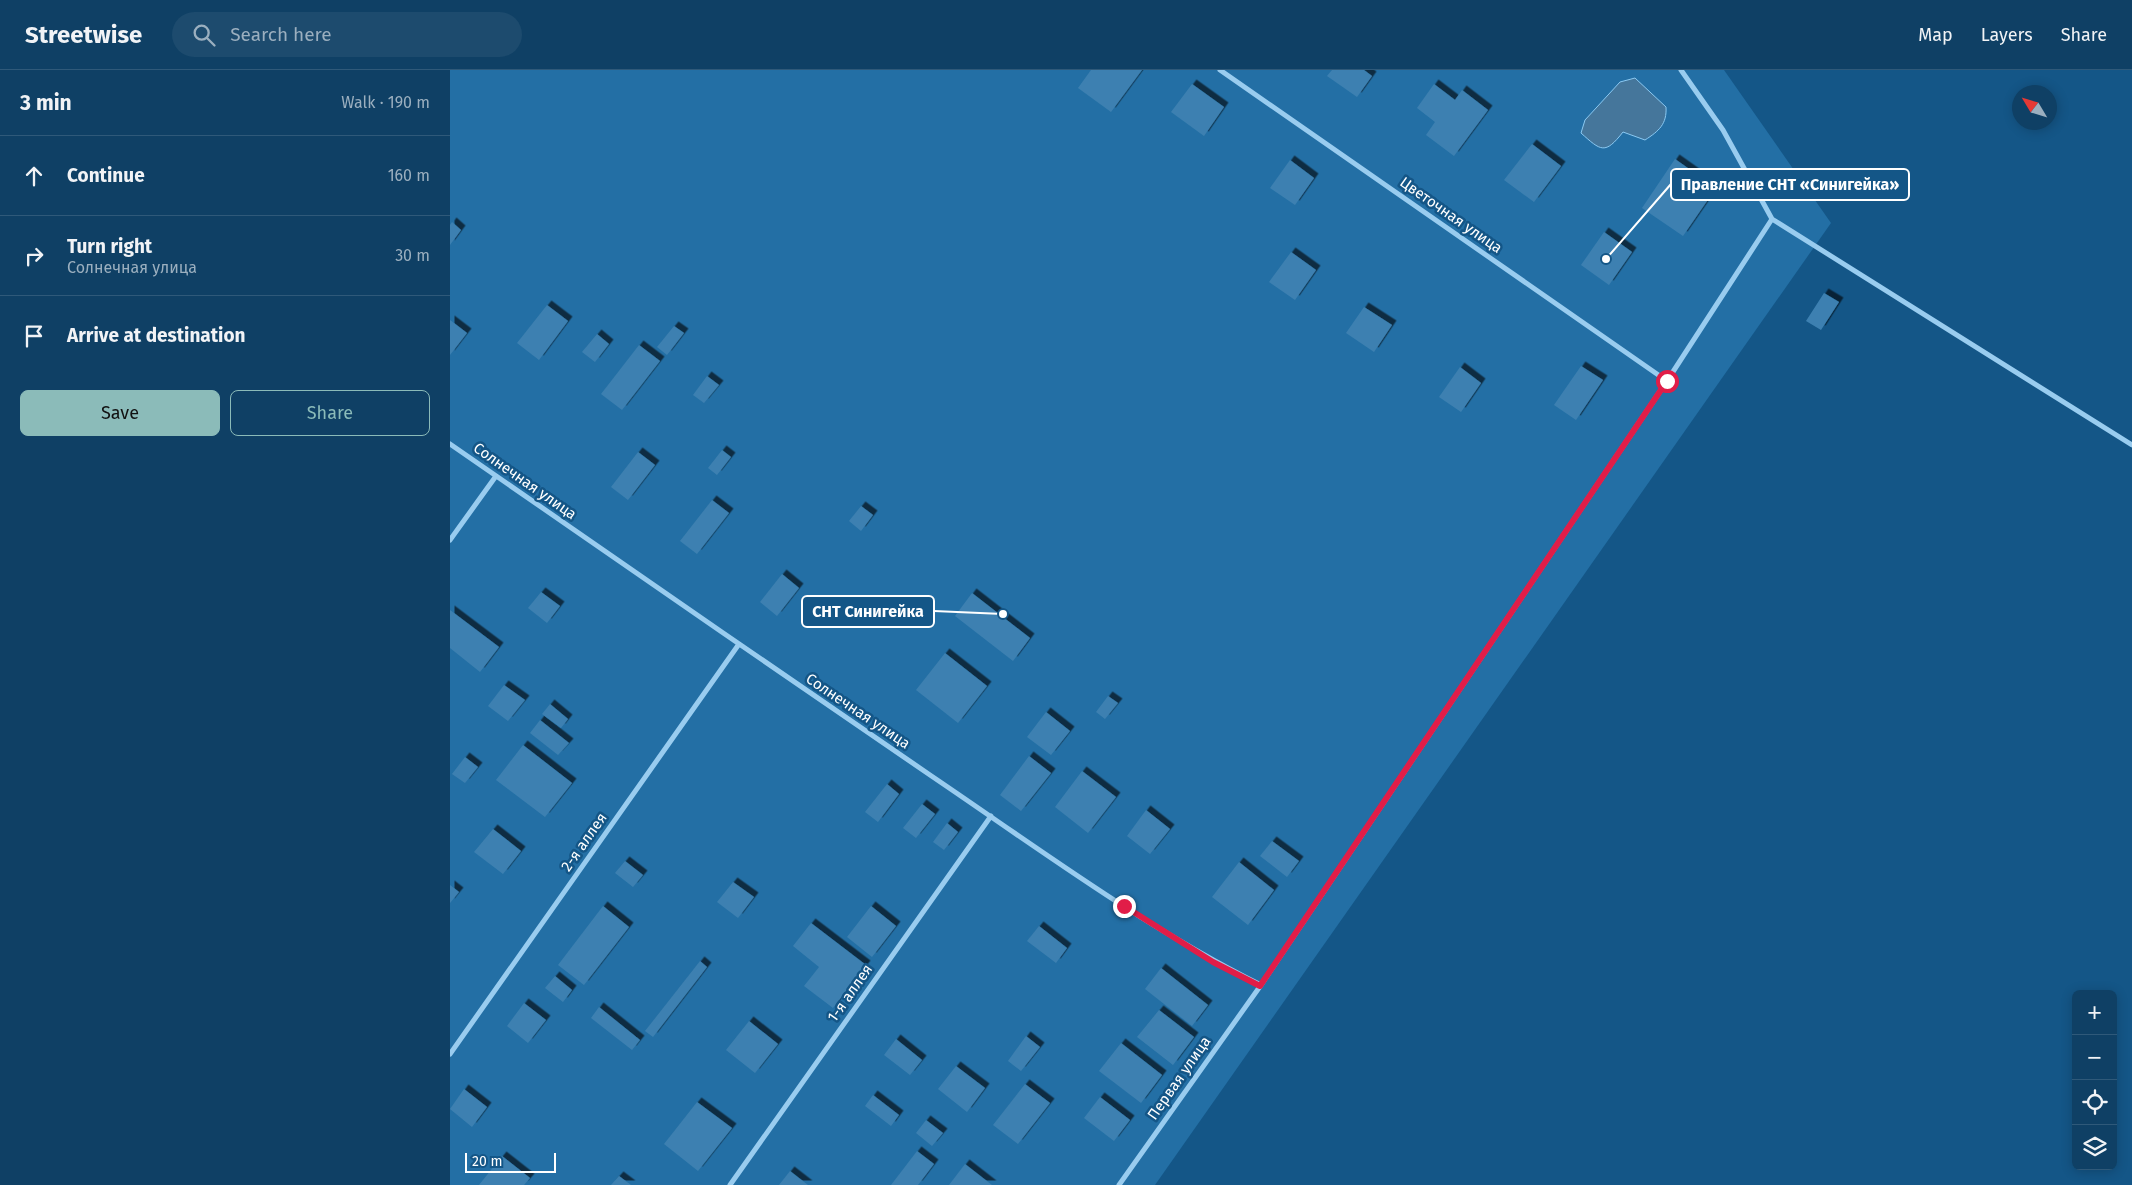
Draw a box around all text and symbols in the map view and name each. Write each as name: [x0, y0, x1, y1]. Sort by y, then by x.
search box: [172, 12, 522, 57]
text: Streetwise: [25, 21, 142, 49]
icon: search: [190, 21, 218, 49]
text: Search here: [230, 23, 332, 46]
text: Map: [1918, 24, 1953, 46]
text: Layers: [1981, 24, 2033, 46]
text: Share: [2061, 24, 2107, 46]
north arrow: [2012, 85, 2057, 130]
text: 3 min: [20, 90, 72, 116]
text: Walk · 190 m: [341, 93, 430, 112]
icon: ahead: [20, 162, 48, 190]
text: Continue: [67, 164, 145, 187]
text: 160 m: [388, 166, 430, 185]
callout: Правление СНТ «Синигейка»: [1671, 169, 1909, 200]
street label: Цветочная улица: [1396, 173, 1506, 257]
text: Правление СНТ «Синигейка»: [1681, 175, 1899, 194]
text: Turn right: [67, 235, 152, 258]
icon: right: [20, 242, 48, 270]
text: 30 m: [395, 246, 430, 265]
text: Солнечная улица: [67, 258, 197, 277]
icon: arrive: [20, 322, 48, 350]
text: Arrive at destination: [67, 324, 246, 347]
route start: [1656, 370, 1679, 393]
button: Save: [20, 390, 220, 436]
button: Share: [230, 390, 430, 436]
street label: Солнечная улица: [470, 439, 580, 523]
callout: СНТ Синигейка: [802, 596, 934, 627]
text: СНТ Синигейка: [812, 602, 924, 621]
street label: Солнечная улица: [802, 669, 914, 753]
street label: 2-я аллея: [557, 809, 611, 875]
route end: [1113, 895, 1136, 918]
street label: 1-я аллея: [824, 961, 876, 1025]
map controls: [2072, 990, 2117, 1170]
button: +: [2072, 990, 2117, 1035]
street label: Первая улица: [1144, 1033, 1214, 1123]
button: −: [2072, 1035, 2117, 1080]
button: locate: [2072, 1080, 2117, 1125]
button: layers: [2072, 1125, 2117, 1170]
scale bar: [465, 1150, 556, 1173]
text: 20 m: [472, 1153, 502, 1170]

